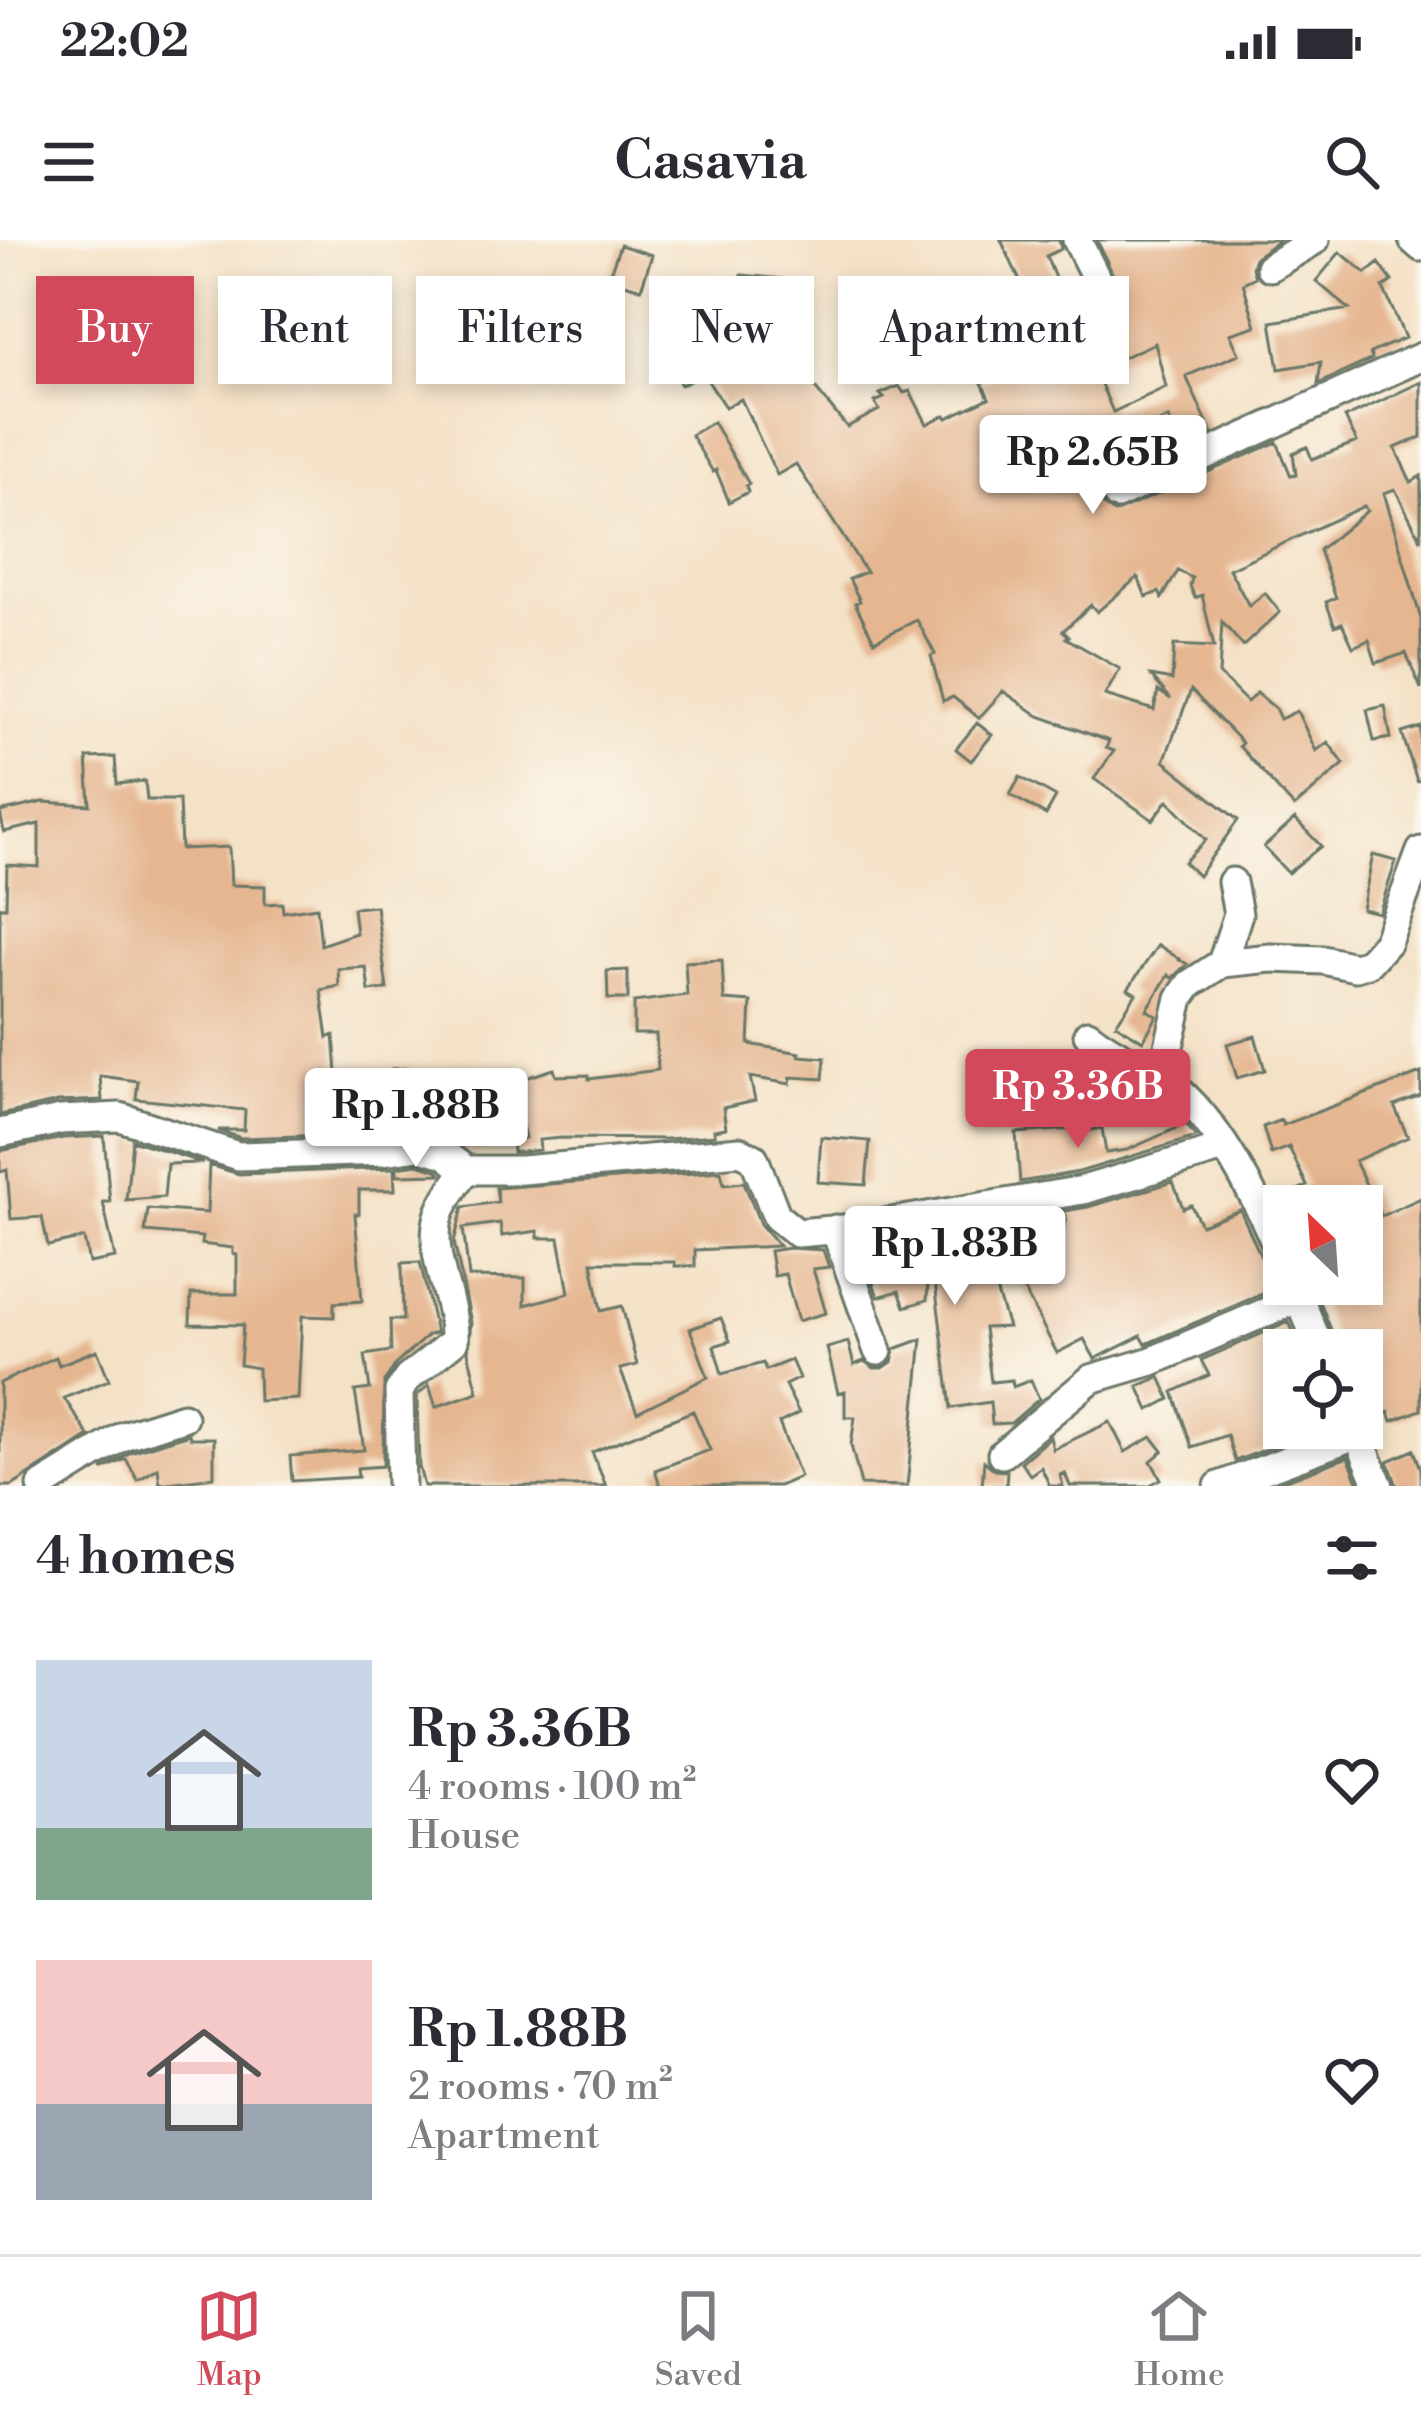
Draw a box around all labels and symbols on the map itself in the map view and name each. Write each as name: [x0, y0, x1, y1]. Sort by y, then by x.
pin: Rp 2.65B: [969, 415, 1217, 517]
pin: Rp 3.36B: [954, 1049, 1202, 1151]
pin: Rp 1.88B: [292, 1068, 540, 1170]
north arrow: [1263, 1185, 1383, 1305]
pin: Rp 1.83B: [831, 1206, 1079, 1308]

